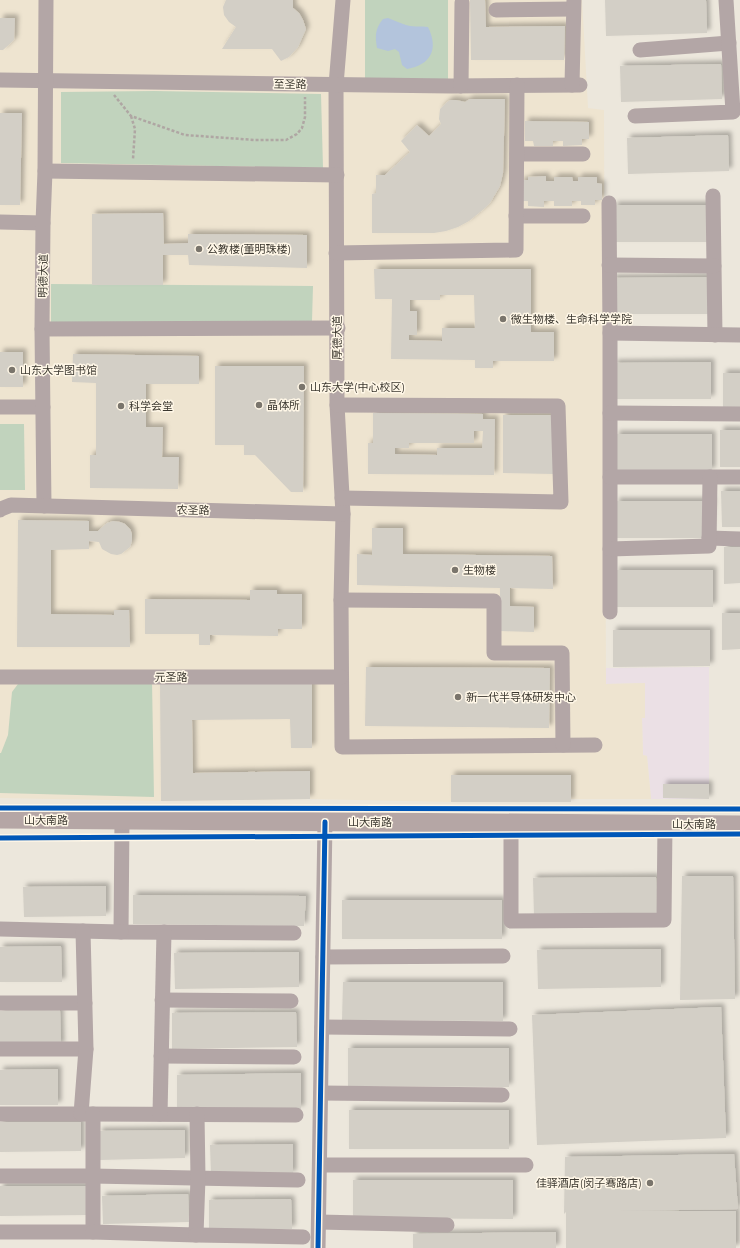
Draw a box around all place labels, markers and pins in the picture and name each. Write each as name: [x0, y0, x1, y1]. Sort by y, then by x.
place label: 公教楼(董明珠楼): [207, 242, 291, 256]
marker: 公教楼(董明珠楼): [194, 244, 204, 254]
place label: 微生物楼、生命科学学院: [510, 312, 632, 326]
marker: 微生物楼、生命科学学院: [498, 314, 508, 324]
place label: 山东大学图书馆: [20, 363, 97, 377]
marker: 山东大学图书馆: [7, 365, 17, 375]
place label: 山东大学(中心校区): [310, 380, 405, 394]
marker: 山东大学(中心校区): [297, 382, 307, 392]
place label: 晶体所: [267, 398, 300, 412]
place label: 科学会堂: [129, 399, 173, 413]
marker: 晶体所: [254, 400, 264, 410]
marker: 科学会堂: [116, 401, 126, 411]
place label: 生物楼: [463, 563, 496, 577]
marker: 生物楼: [450, 565, 460, 575]
place label: 新一代半导体研发中心: [466, 690, 576, 704]
marker: 新一代半导体研发中心: [453, 692, 463, 702]
place label: 佳驿酒店(闵子骞路店): [536, 1176, 642, 1190]
marker: 佳驿酒店(闵子骞路店): [645, 1178, 655, 1188]

